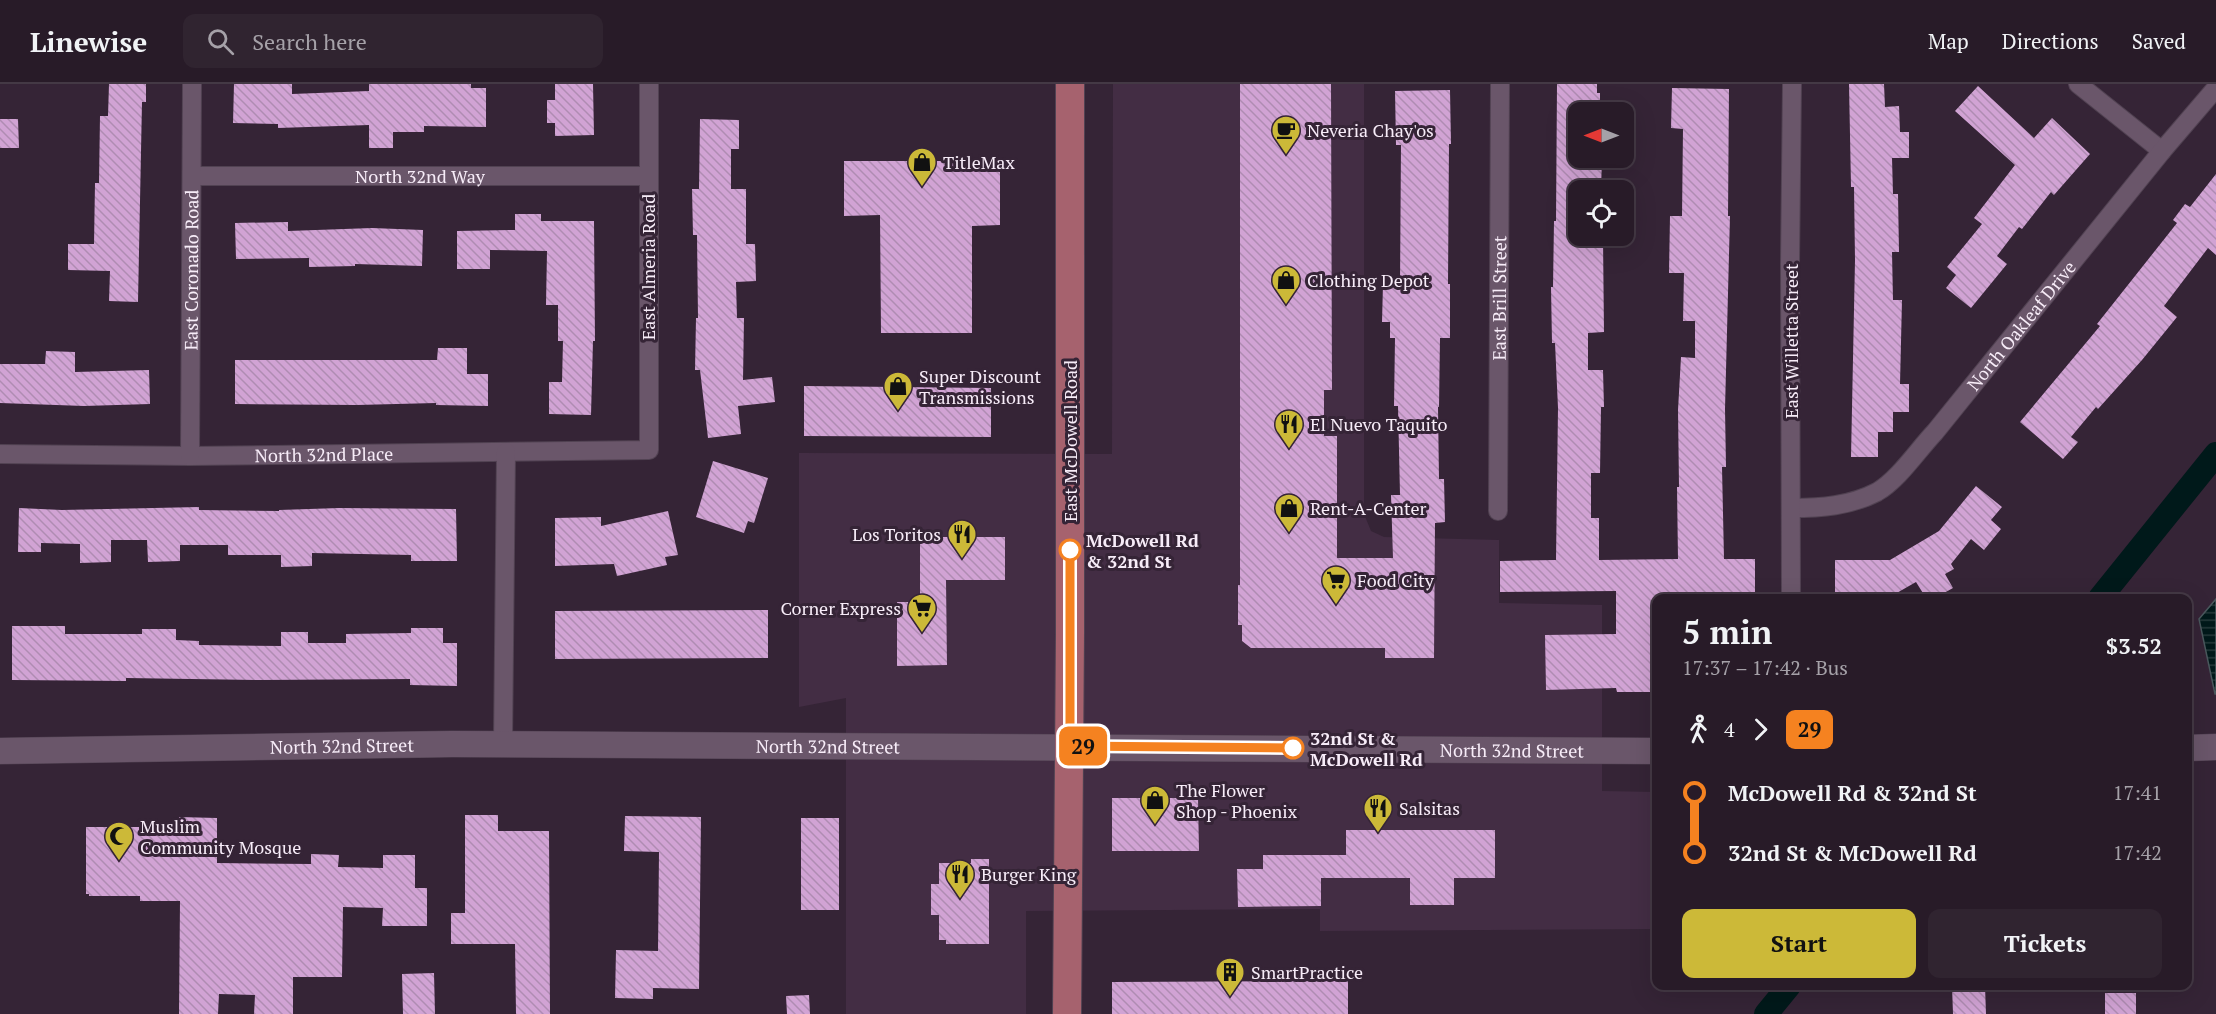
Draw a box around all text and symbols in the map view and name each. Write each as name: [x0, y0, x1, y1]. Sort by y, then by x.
search box: [183, 14, 603, 68]
text: Linewise: [30, 23, 147, 60]
icon: search: [204, 25, 237, 58]
text: Search here: [252, 27, 367, 56]
text: Map: [1928, 27, 1969, 55]
text: Directions: [2002, 27, 2099, 55]
text: Saved: [2132, 27, 2186, 55]
north arrow: [1568, 102, 1634, 168]
map controls: [1568, 102, 1634, 246]
cafe icon: Neveria Chay'os: [1270, 114, 1302, 156]
place label: Neveria Chay'os: [1307, 118, 1434, 142]
shop icon: TitleMax: [906, 146, 938, 188]
place label: TitleMax: [943, 150, 1015, 174]
street label: North 32nd Way: [355, 164, 486, 188]
button: locate: [1568, 180, 1634, 246]
street label: East Coronado Road: [179, 190, 203, 350]
street label: East Almeria Road: [636, 194, 660, 340]
street label: East Brill Street: [1487, 235, 1511, 361]
street label: North Oakleaf Drive: [1961, 256, 2081, 396]
street label: East Willetta Street: [1779, 263, 1803, 419]
shop icon: Clothing Depot: [1270, 264, 1302, 306]
place label: Clothing Depot: [1307, 268, 1430, 292]
street label: East McDowell Road: [1058, 360, 1082, 522]
place label: Super Discount Transmissions: [919, 364, 1042, 409]
shop icon: Super Discount Transmissions: [882, 370, 914, 412]
restaurant icon: El Nuevo Taquito: [1273, 408, 1305, 450]
place label: El Nuevo Taquito: [1310, 412, 1448, 436]
street label: North 32nd Place: [255, 441, 393, 467]
shop icon: Rent-A-Center: [1273, 492, 1305, 534]
place label: Rent-A-Center: [1310, 496, 1427, 520]
restaurant icon: Los Toritos: [946, 518, 978, 560]
place label: Los Toritos: [852, 522, 941, 546]
place label: McDowell Rd & 32nd St: [1086, 528, 1199, 573]
marker: McDowell Rd & 32nd St: [1059, 539, 1081, 561]
supermarket icon: Food City: [1320, 564, 1352, 606]
place label: Food City: [1357, 568, 1435, 592]
supermarket icon: Corner Express: [906, 592, 938, 634]
place label: Corner Express: [780, 596, 901, 620]
text: 5 min: [1682, 610, 1772, 653]
text: $3.52: [2106, 631, 2162, 660]
text: 17:37 – 17:42 · Bus: [1682, 654, 1848, 681]
icon: walk: [1682, 713, 1715, 746]
icon: forward: [1744, 713, 1777, 746]
text: 29: [1798, 715, 1821, 743]
text: 4: [1724, 716, 1735, 743]
line badge: 29: [1056, 726, 1110, 766]
place label: 32nd St & McDowell Rd: [1310, 726, 1423, 771]
text: 29: [1071, 732, 1095, 760]
street label: North 32nd Street: [270, 733, 414, 759]
street label: North 32nd Street: [756, 734, 900, 759]
marker: 32nd St & McDowell Rd: [1282, 737, 1304, 759]
street label: North 32nd Street: [1440, 738, 1584, 763]
place label: The Flower Shop - Phoenix: [1176, 778, 1298, 823]
text: McDowell Rd & 32nd St: [1728, 778, 1977, 807]
text: 17:41: [2113, 779, 2162, 806]
shop icon: The Flower Shop - Phoenix: [1139, 784, 1171, 826]
restaurant icon: Salsitas: [1362, 792, 1394, 834]
place label: Salsitas: [1399, 796, 1460, 820]
place label: Muslim Community Mosque: [140, 814, 301, 859]
mosque icon: Muslim Community Mosque: [103, 820, 135, 862]
text: 32nd St & McDowell Rd: [1728, 838, 1977, 867]
text: 17:42: [2113, 839, 2162, 866]
restaurant icon: Burger King: [944, 858, 976, 900]
place label: Burger King: [981, 862, 1077, 886]
button: Start: [1682, 909, 1916, 978]
button: Tickets: [1928, 909, 2162, 978]
building icon: SmartPractice: [1214, 956, 1246, 998]
place label: SmartPractice: [1251, 960, 1363, 984]

